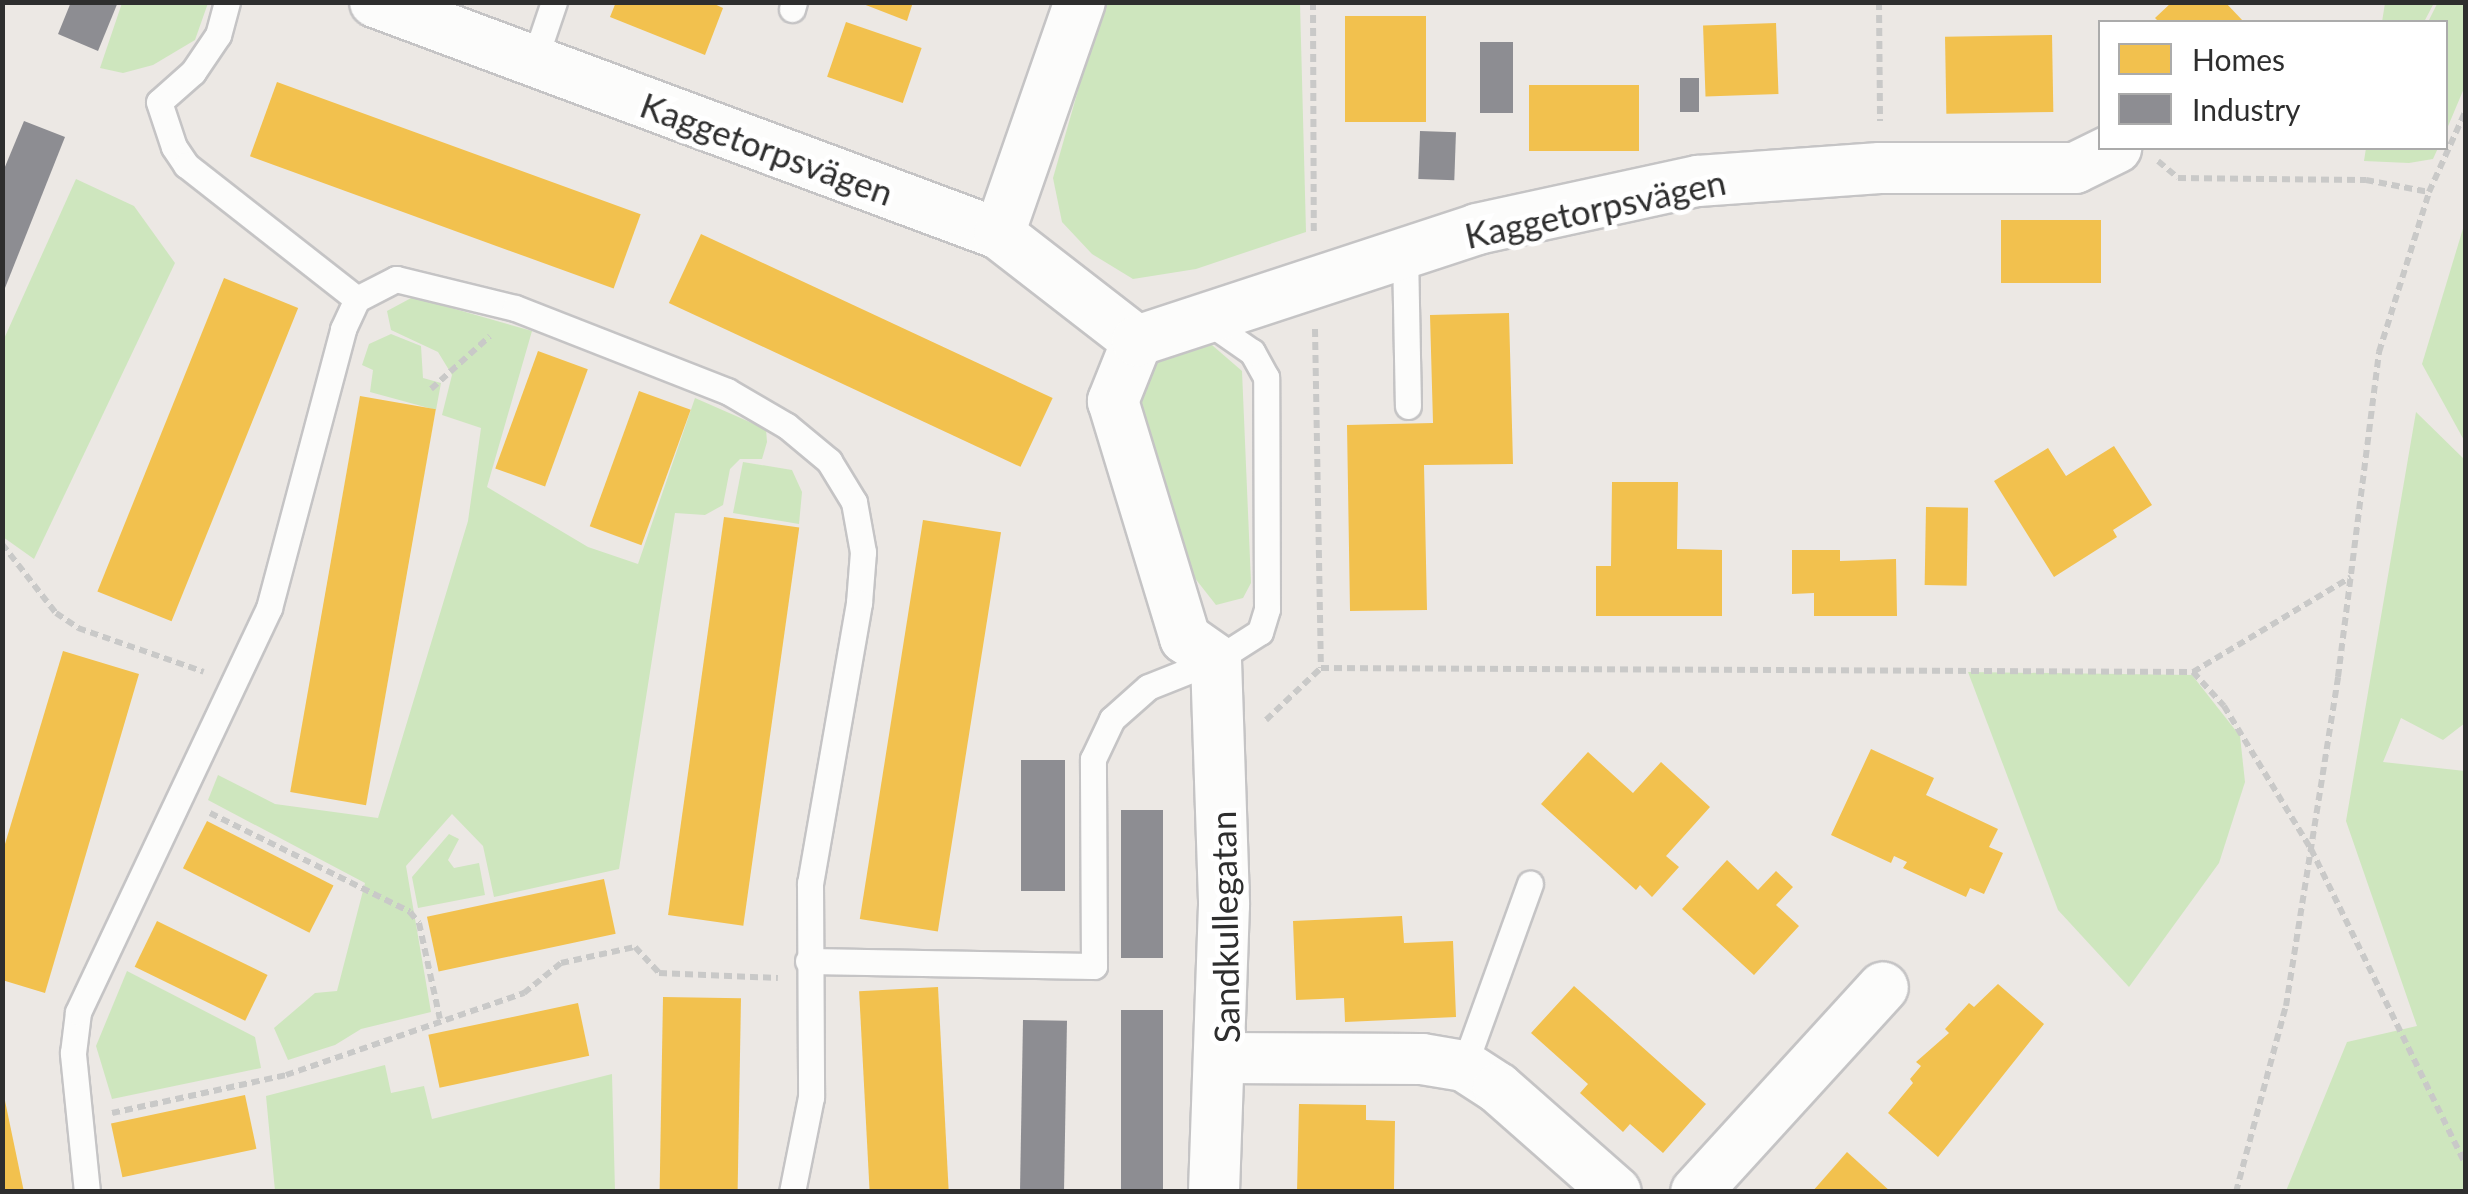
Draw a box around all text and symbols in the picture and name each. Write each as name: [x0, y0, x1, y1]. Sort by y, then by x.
legend: [2098, 20, 2448, 150]
text: Homes: [2192, 41, 2285, 77]
street label: Kaggetorpsvägen: [635, 83, 899, 213]
text: Industry: [2192, 91, 2301, 127]
street label: Kaggetorpsvägen: [1461, 160, 1729, 256]
street label: Sandkullegatan: [1201, 810, 1247, 1044]

